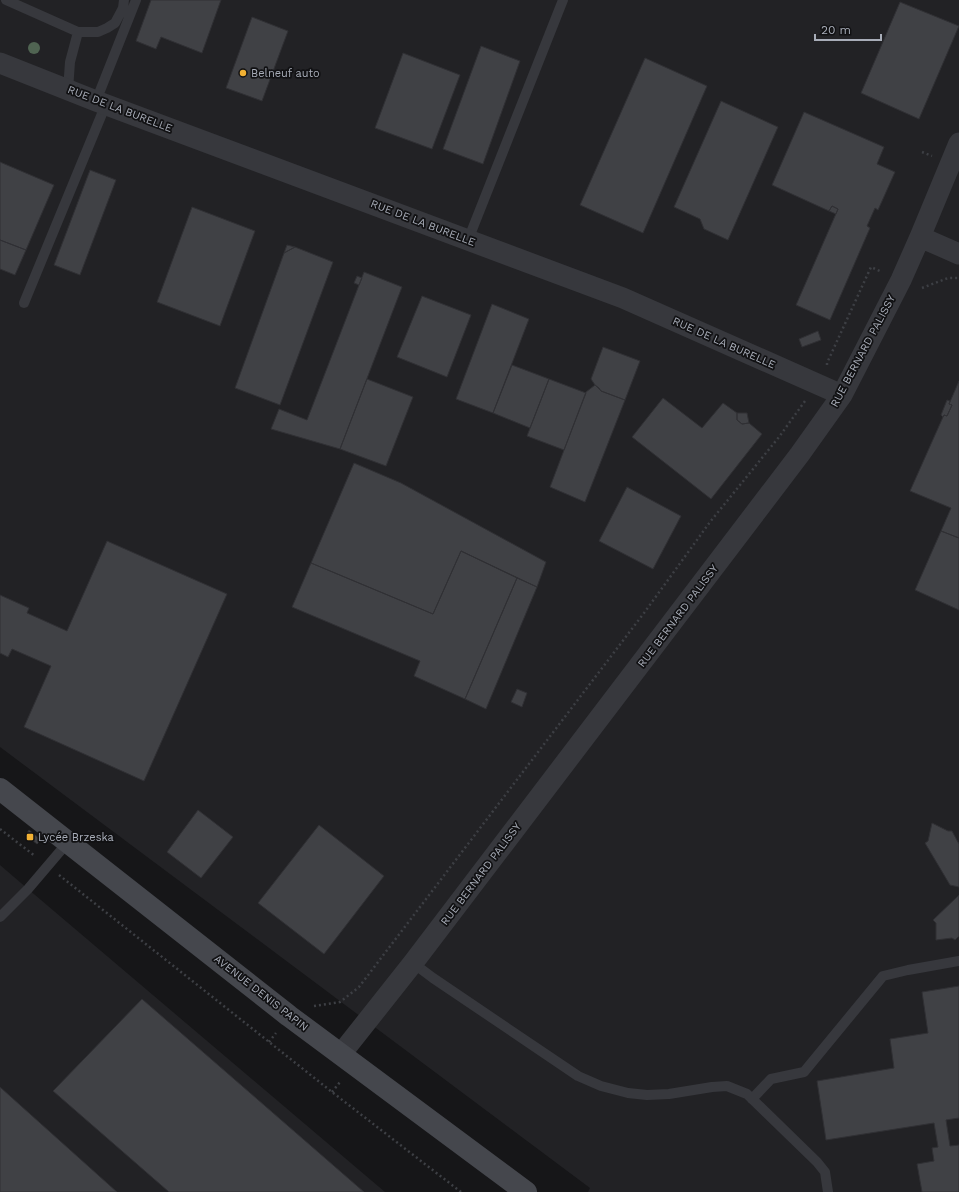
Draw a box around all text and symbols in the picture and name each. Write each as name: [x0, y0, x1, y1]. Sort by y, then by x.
scale bar: [815, 16, 881, 42]
text: 20 m: [821, 23, 851, 37]
place label: Belneuf auto: [251, 67, 320, 80]
marker: Belneuf auto: [238, 68, 248, 78]
street label: RUE DE LA BURELLE: [66, 83, 174, 135]
street label: RUE DE LA BURELLE: [369, 197, 477, 249]
street label: RUE BERNARD PALISSY: [828, 292, 898, 409]
street label: RUE DE LA BURELLE: [671, 314, 777, 372]
street label: RUE BERNARD PALISSY: [635, 562, 721, 670]
street label: RUE BERNARD PALISSY: [438, 820, 524, 928]
place label: Lycée Brzeska: [38, 831, 114, 844]
marker: Lycée Brzeska: [25, 832, 35, 842]
street label: AVENUE DENIS PAPIN: [211, 952, 311, 1034]

